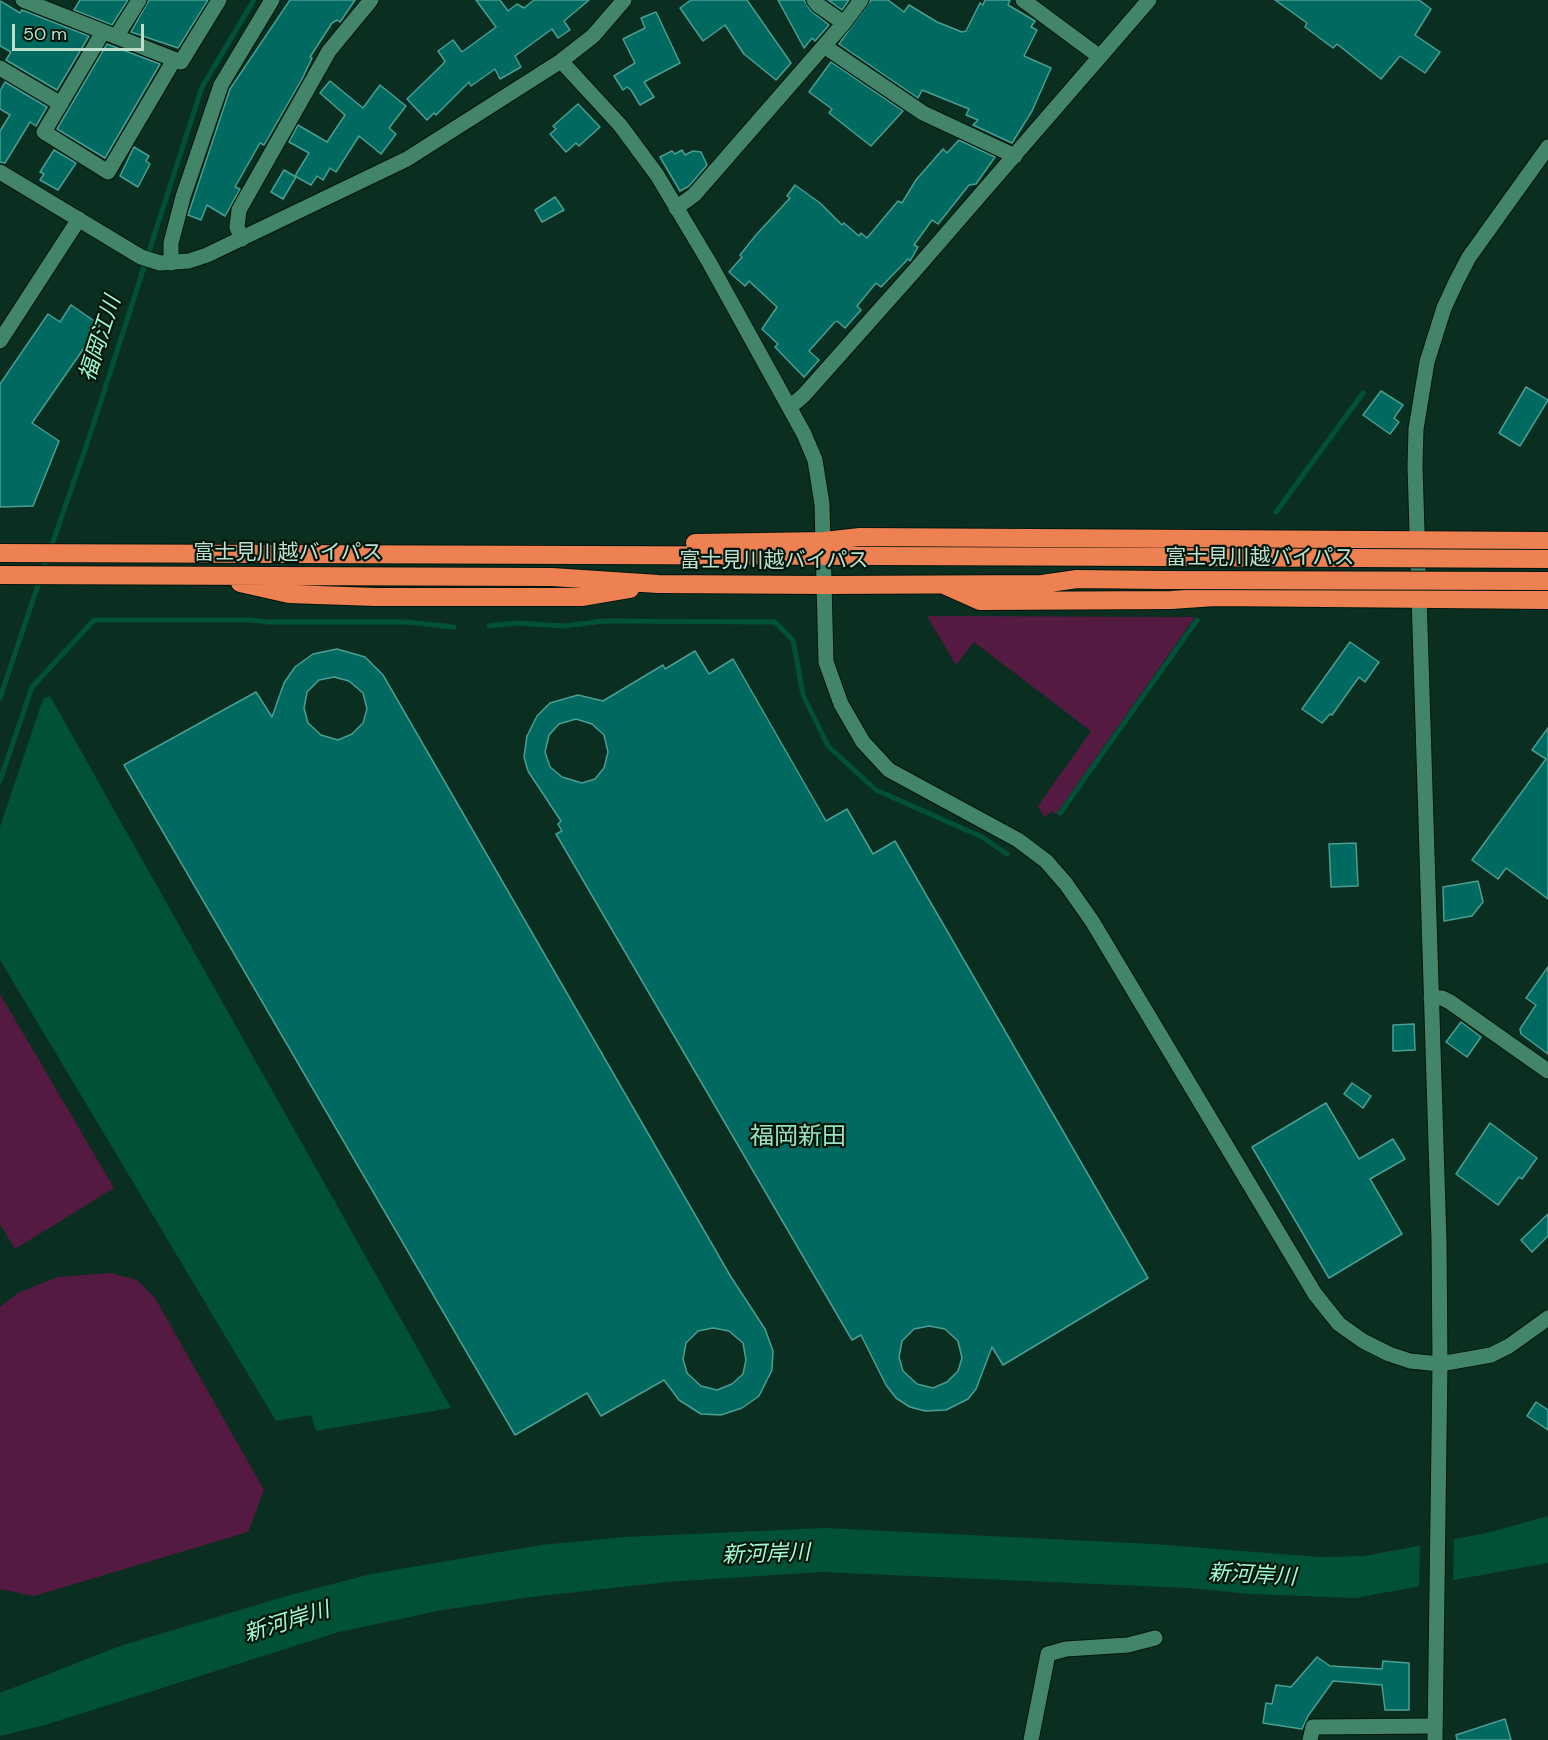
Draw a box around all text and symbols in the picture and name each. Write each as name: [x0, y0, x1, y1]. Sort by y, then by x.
scale bar: [15, 12, 147, 50]
text: 50 m: [23, 22, 67, 46]
water label: 福岡江川: [75, 293, 127, 385]
street label: 富士見川越バイパス: [194, 540, 382, 566]
street label: 富士見川越バイパス: [1166, 545, 1354, 571]
street label: 富士見川越バイパス: [680, 548, 868, 574]
district label: 福岡新田: [750, 1124, 846, 1152]
water label: 新河岸川: [722, 1540, 810, 1570]
water label: 新河岸川: [1207, 1561, 1297, 1591]
water label: 新河岸川: [241, 1598, 333, 1648]

